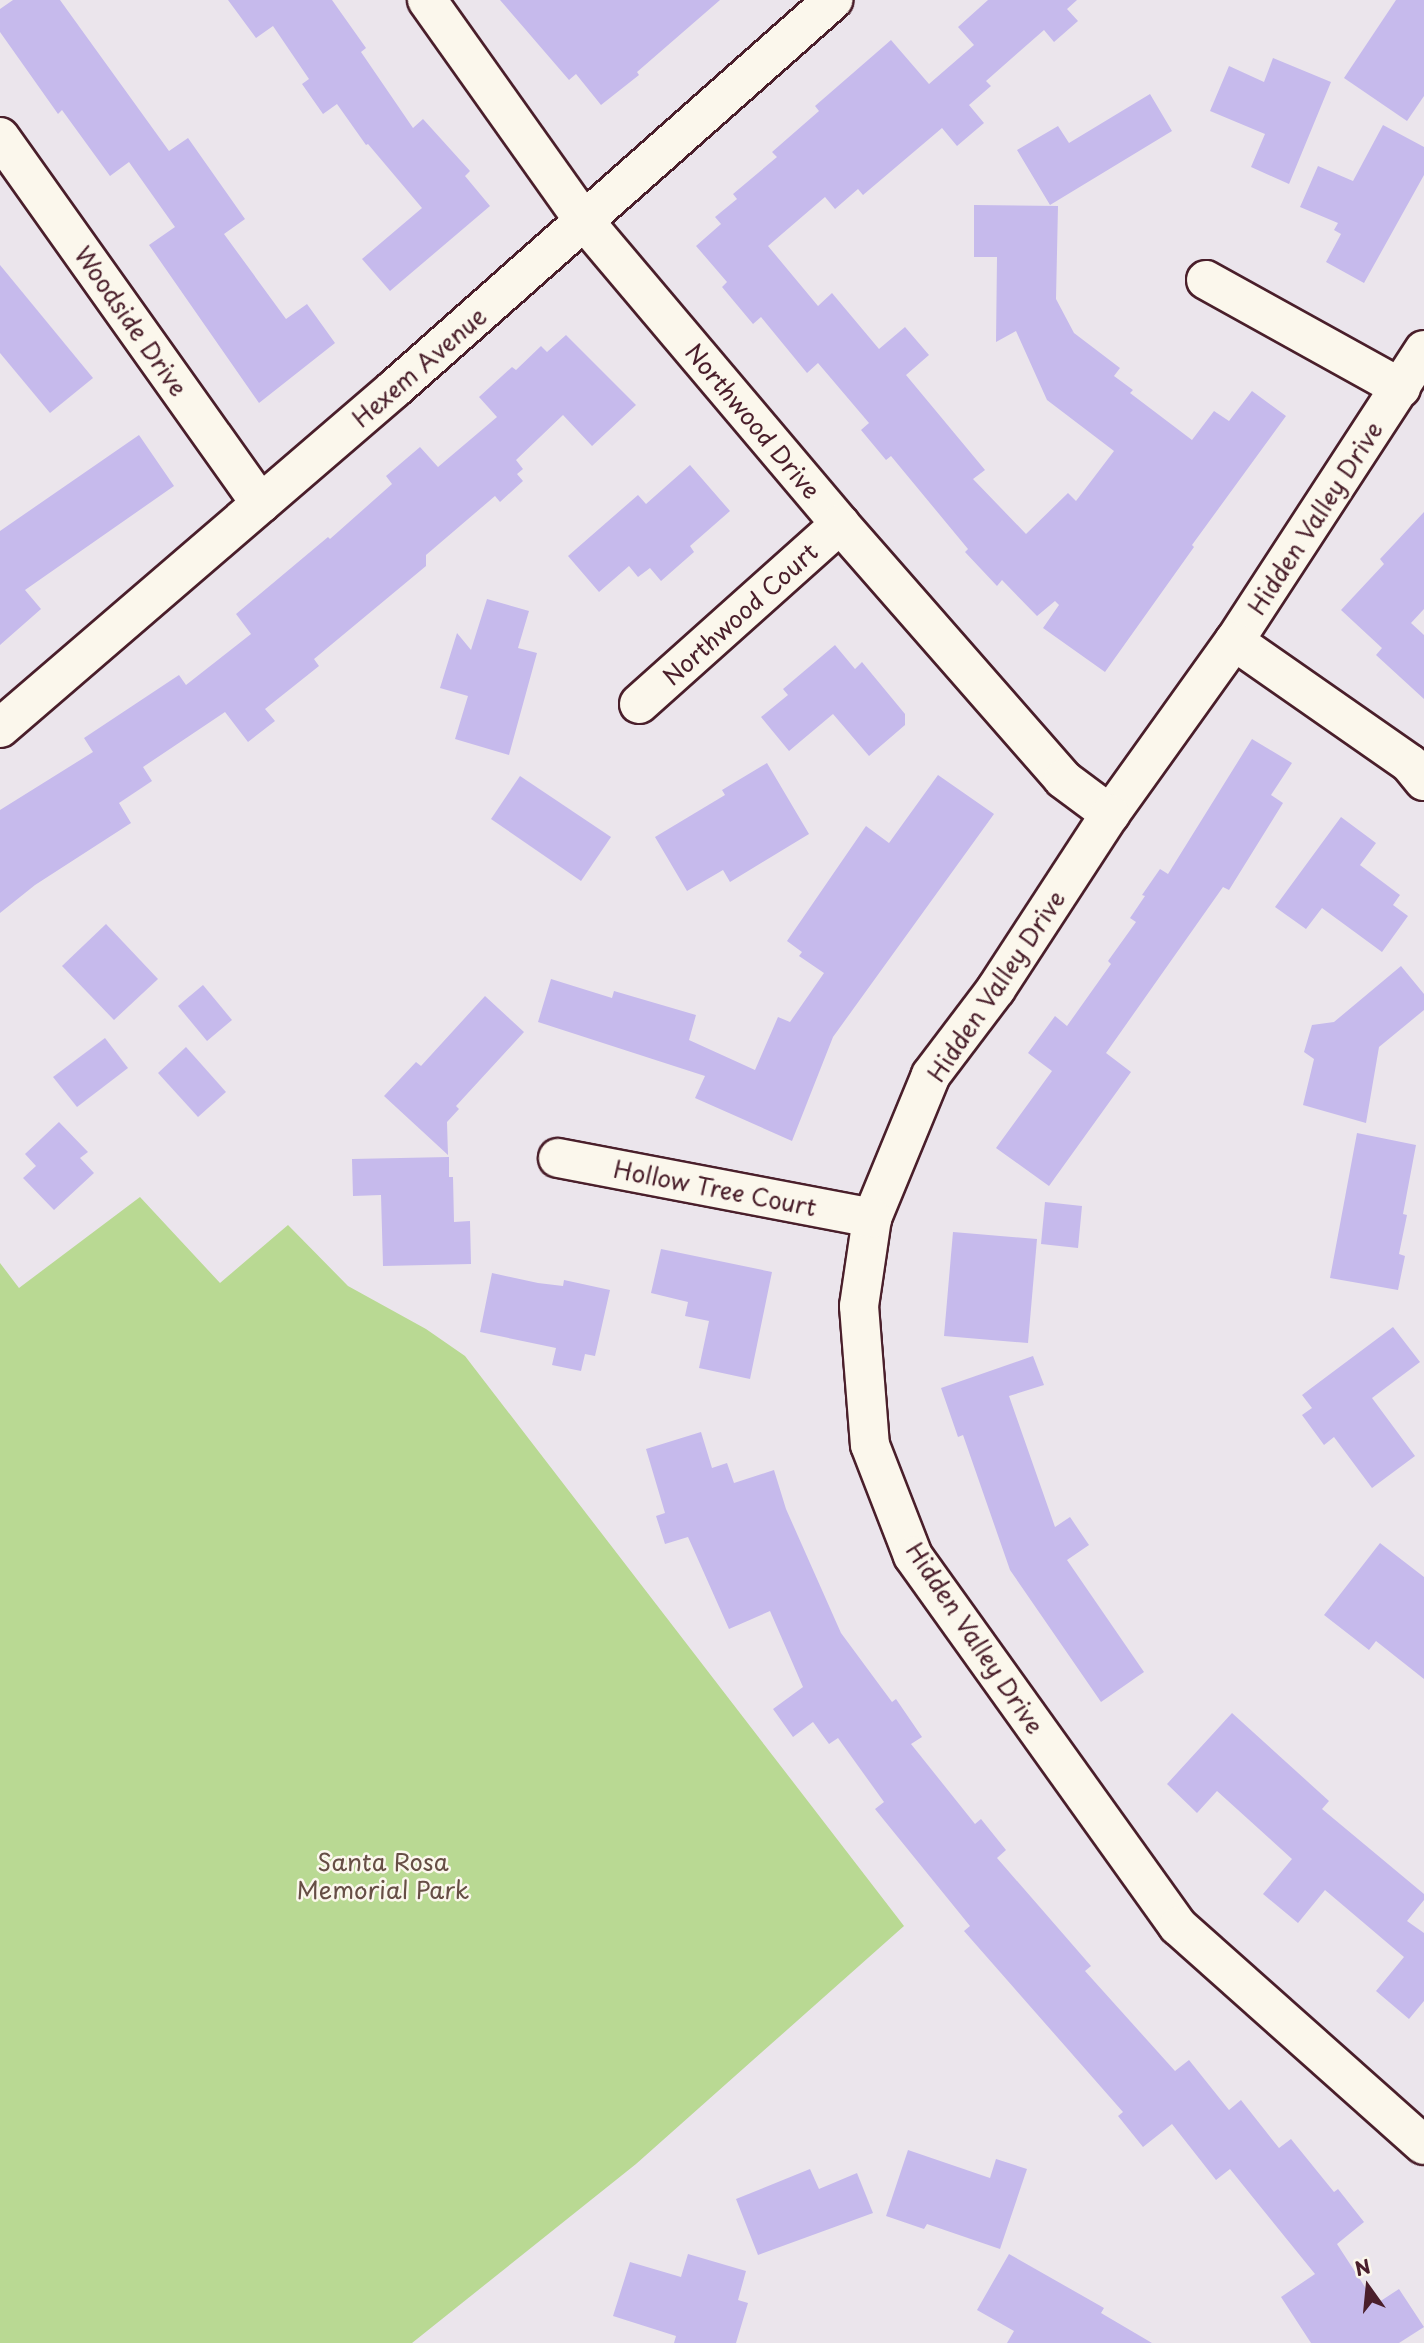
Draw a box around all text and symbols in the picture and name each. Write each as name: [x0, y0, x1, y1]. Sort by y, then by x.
street label: Woodside Drive: [68, 240, 194, 402]
street label: Hexem Avenue: [346, 301, 492, 433]
street label: Northwood Drive: [679, 337, 827, 505]
street label: Hidden Valley Drive: [1241, 415, 1389, 621]
street label: Northwood Court: [656, 537, 824, 691]
street label: Hidden Valley Drive: [921, 884, 1071, 1088]
street label: Hollow Tree Court: [609, 1154, 821, 1222]
street label: Hidden Valley Drive: [900, 1536, 1050, 1740]
park label: Santa Rosa Memorial Park: [297, 1848, 469, 1904]
text: N: [1352, 2251, 1373, 2282]
north arrow: [1333, 2252, 1403, 2322]

